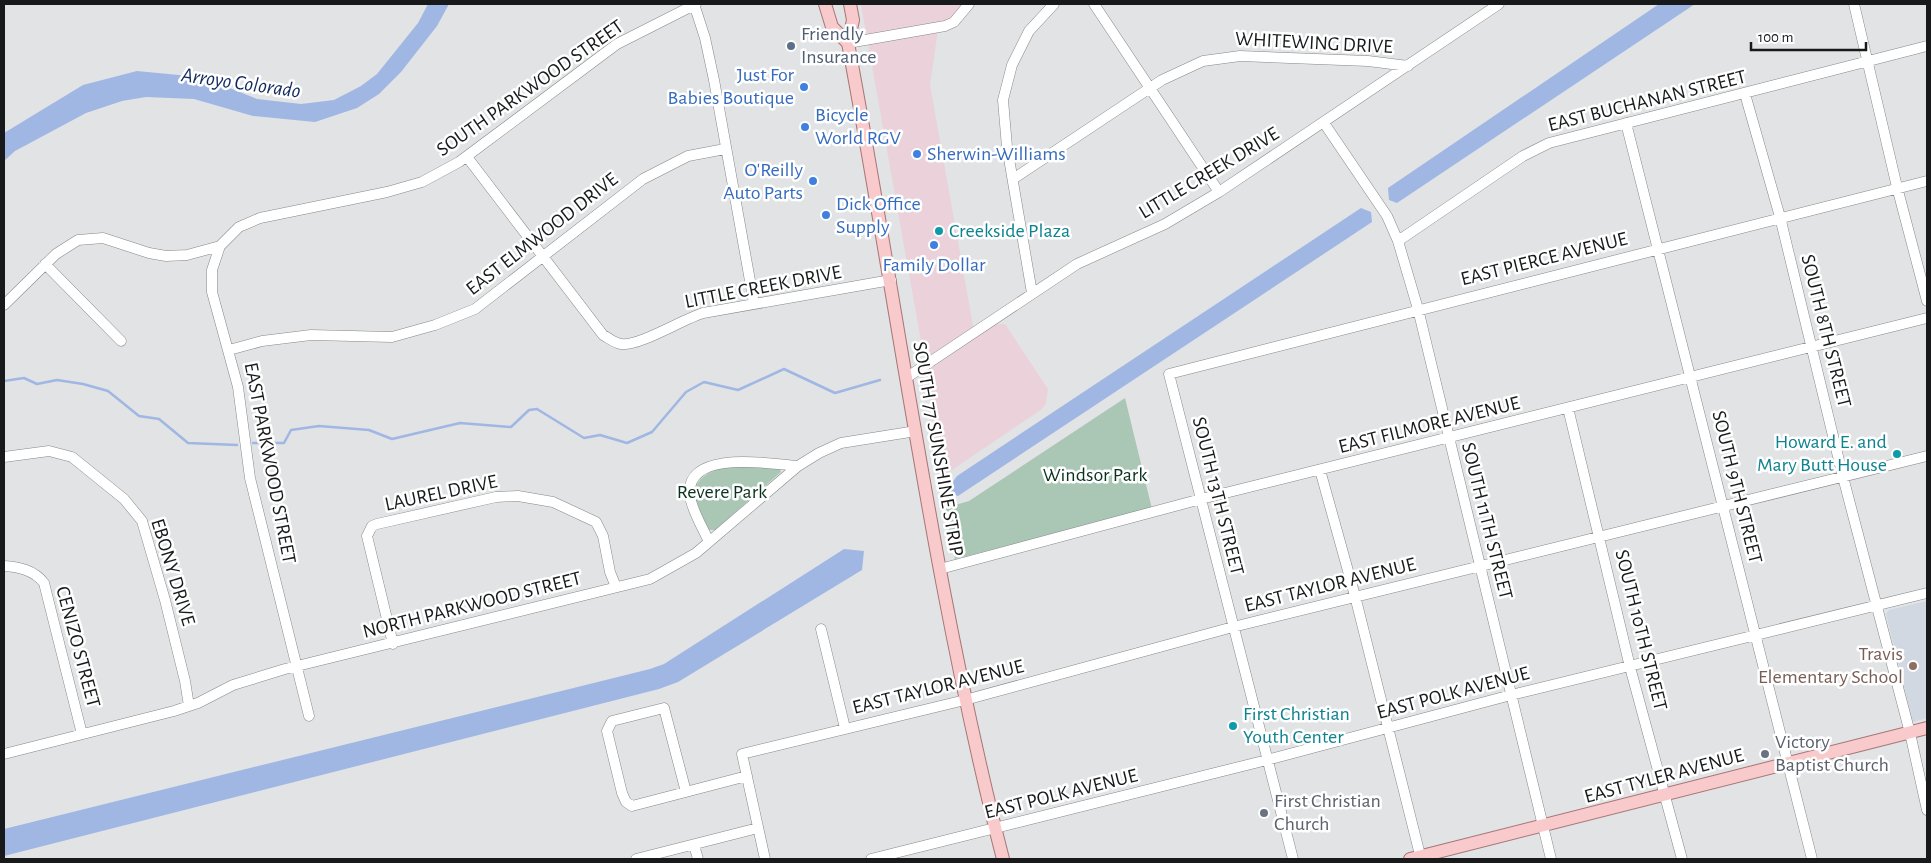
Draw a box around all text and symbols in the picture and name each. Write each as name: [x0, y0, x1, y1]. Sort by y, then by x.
street label: SOUTH PARKWOOD STREET: [433, 16, 627, 160]
scale bar: [1751, 20, 1866, 52]
place label: Friendly Insurance: [801, 24, 876, 67]
street label: WHITEWING DRIVE: [1235, 29, 1394, 57]
text: 100 m: [1758, 30, 1793, 45]
marker: Friendly Insurance: [785, 40, 797, 52]
water label: Arroyo Colorado: [179, 64, 302, 102]
place label: Just For Babies Boutique: [668, 65, 795, 108]
street label: EAST BUCHANAN STREET: [1546, 67, 1748, 135]
marker: Just For Babies Boutique: [798, 81, 810, 93]
place label: Bicycle World RGV: [815, 105, 902, 148]
marker: Bicycle World RGV: [799, 121, 811, 133]
street label: LITTLE CREEK DRIVE: [1136, 123, 1283, 223]
place label: Sherwin-Williams: [927, 144, 1066, 164]
marker: Sherwin-Williams: [911, 148, 923, 160]
place label: O'Reilly Auto Parts: [723, 160, 803, 203]
street label: EAST ELMWOOD DRIVE: [463, 169, 622, 299]
marker: O'Reilly Auto Parts: [807, 175, 819, 187]
place label: Dick Office Supply: [836, 194, 921, 237]
marker: Dick Office Supply: [820, 209, 832, 221]
place label: Creekside Plaza: [949, 221, 1070, 241]
marker: Creekside Plaza: [933, 225, 945, 237]
street label: EAST PIERCE AVENUE: [1459, 229, 1630, 289]
marker: Family Dollar: [928, 239, 940, 251]
street label: SOUTH 8TH STREET: [1797, 253, 1855, 410]
place label: Family Dollar: [883, 255, 986, 275]
street label: LITTLE CREEK DRIVE: [683, 262, 843, 312]
street label: SOUTH 77 SUNSHINE STRIP: [909, 340, 967, 558]
street label: EAST PARKWOOD STREET: [241, 361, 299, 566]
street label: EAST FILMORE AVENUE: [1336, 393, 1522, 457]
street label: SOUTH 9TH STREET: [1708, 409, 1766, 566]
street label: SOUTH 13TH STREET: [1189, 415, 1247, 577]
place label: Howard E. and Mary Butt House: [1757, 432, 1887, 475]
street label: SOUTH 11TH STREET: [1458, 440, 1516, 602]
marker: Howard E. and Mary Butt House: [1891, 448, 1903, 460]
park label: Windsor Park: [1043, 465, 1147, 485]
street label: LAUREL DRIVE: [383, 471, 499, 515]
park label: Revere Park: [677, 482, 767, 502]
street label: EBONY DRIVE: [147, 516, 199, 628]
street label: SOUTH 10TH STREET: [1611, 548, 1671, 713]
street label: EAST TAYLOR AVENUE: [1242, 554, 1418, 616]
street label: NORTH PARKWOOD STREET: [361, 568, 583, 642]
street label: CENIZO STREET: [52, 584, 104, 710]
place label: Travis Elementary School: [1758, 644, 1903, 687]
street label: EAST TAYLOR AVENUE: [850, 656, 1026, 718]
marker: Travis Elementary School: [1907, 660, 1919, 672]
street label: EAST POLK AVENUE: [1375, 663, 1532, 723]
place label: First Christian Youth Center: [1243, 704, 1350, 747]
marker: First Christian Youth Center: [1227, 720, 1239, 732]
place label: Victory Baptist Church: [1775, 732, 1889, 775]
street label: EAST TYLER AVENUE: [1582, 745, 1746, 807]
marker: Victory Baptist Church: [1759, 748, 1771, 760]
street label: EAST POLK AVENUE: [982, 765, 1140, 823]
place label: First Christian Church: [1274, 791, 1381, 834]
marker: First Christian Church: [1258, 807, 1270, 819]

